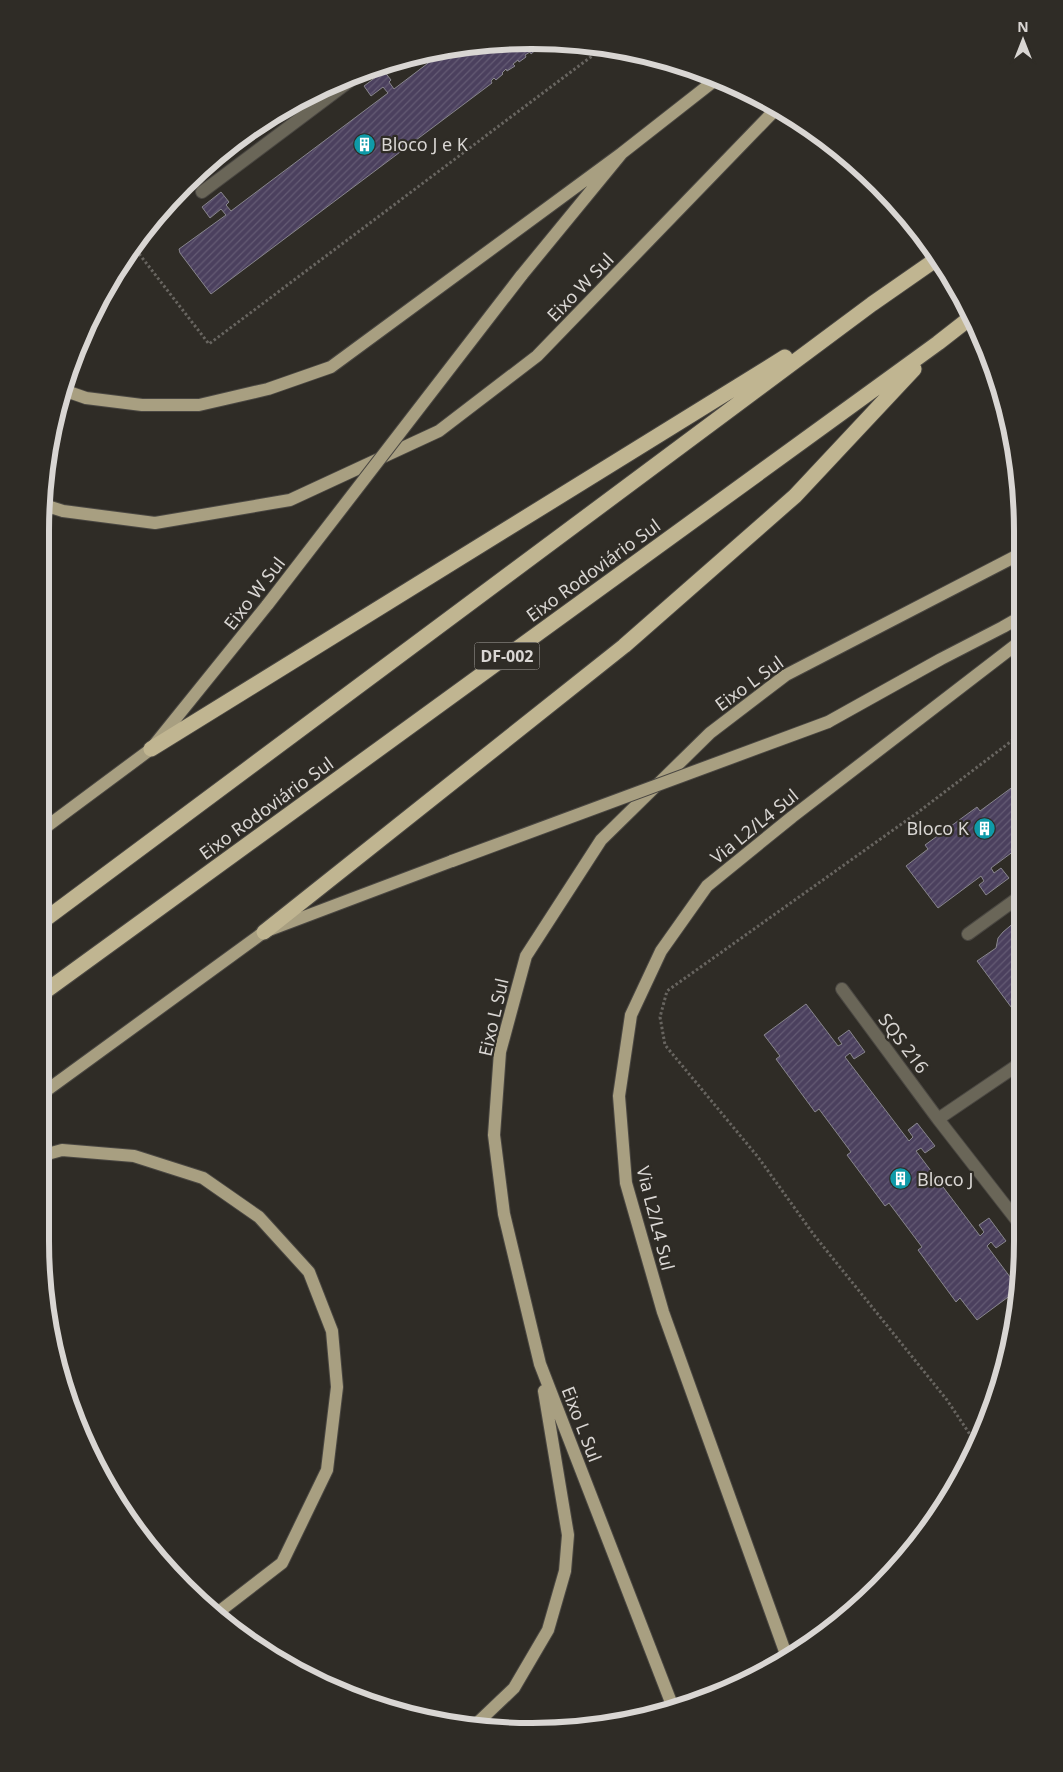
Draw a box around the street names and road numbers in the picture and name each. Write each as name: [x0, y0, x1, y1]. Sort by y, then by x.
street label: Eixo W Sul: [541, 248, 619, 326]
street label: Eixo Rodoviário Sul: [521, 513, 665, 627]
street label: Eixo W Sul: [218, 552, 290, 634]
road number: DF-002: [474, 642, 540, 669]
street label: Eixo L Sul: [710, 650, 788, 716]
street label: Eixo Rodoviário Sul: [194, 751, 338, 865]
street label: Via L2/L4 Sul: [705, 783, 803, 869]
street label: Eixo L Sul: [472, 976, 514, 1058]
street label: SQS 216: [874, 1008, 934, 1078]
street label: Via L2/L4 Sul: [631, 1163, 681, 1273]
street label: Eixo L Sul: [557, 1383, 607, 1465]

